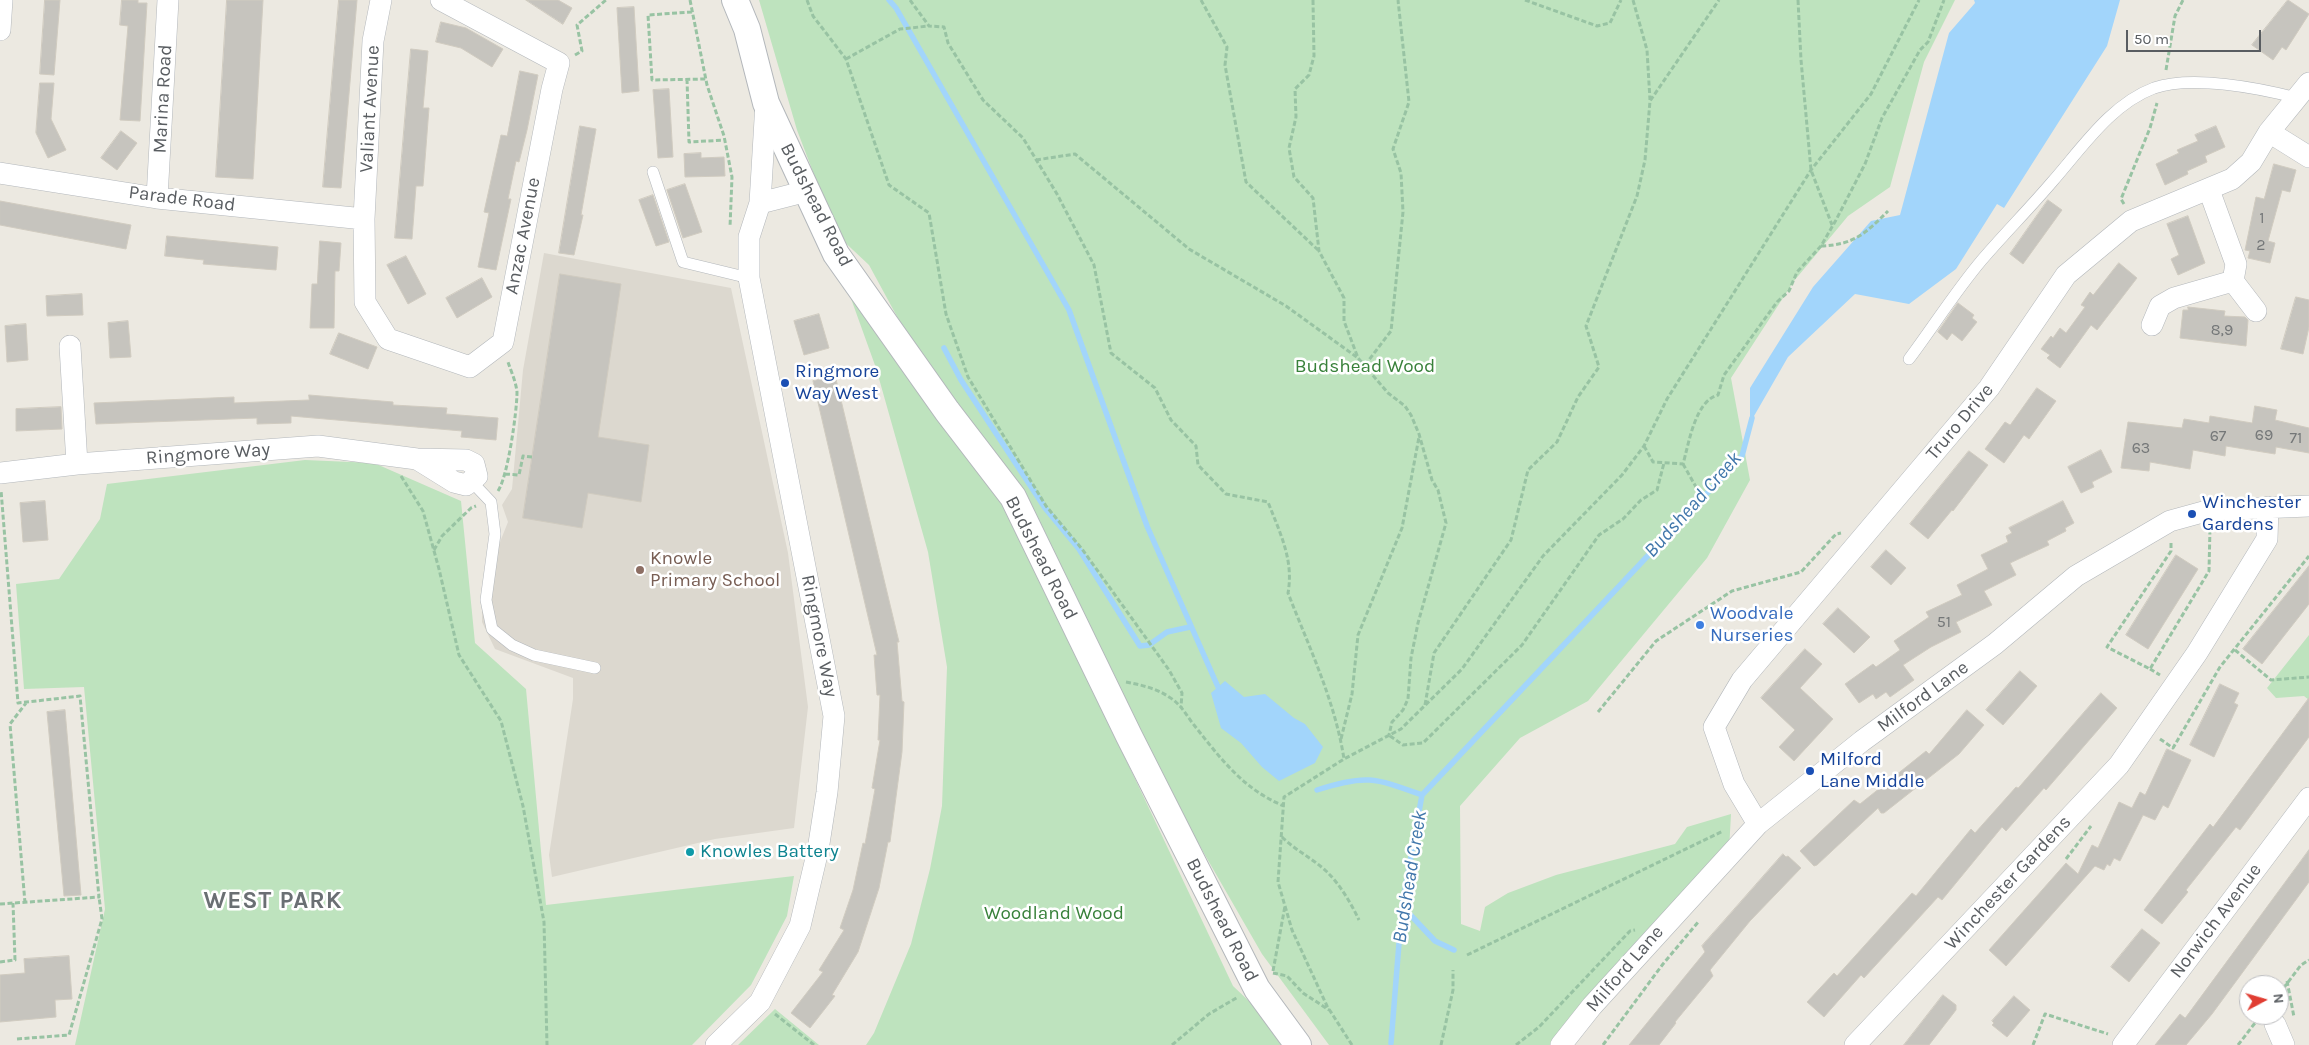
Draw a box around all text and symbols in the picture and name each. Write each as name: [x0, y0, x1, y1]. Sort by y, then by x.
scale bar: [2129, 20, 2264, 52]
text: 50 m: [2134, 30, 2169, 48]
street label: Marina Road: [149, 44, 177, 154]
street label: Valiant Avenue: [355, 45, 385, 173]
street label: Budshead Road: [775, 139, 857, 271]
street label: Anzac Avenue: [500, 176, 546, 296]
street label: Parade Road: [127, 181, 237, 217]
house number: 1: [2259, 208, 2265, 228]
house number: 2: [2256, 235, 2266, 255]
house number: 8,9: [2211, 320, 2233, 340]
park label: Budshead Wood: [1295, 356, 1435, 378]
place label: Ringmore Way West: [795, 361, 879, 405]
marker: Ringmore Way West: [779, 377, 791, 389]
street label: Truro Drive: [1921, 379, 1999, 465]
house number: 69: [2255, 425, 2273, 445]
house number: 67: [2210, 426, 2226, 446]
house number: 71: [2290, 428, 2302, 448]
street label: Ringmore Way: [145, 438, 271, 470]
house number: 63: [2132, 438, 2150, 458]
water label: Budshead Creek: [1639, 447, 1747, 563]
street label: Budshead Road: [1000, 492, 1082, 624]
place label: Winchester Gardens: [2202, 492, 2301, 536]
marker: Winchester Gardens: [2186, 508, 2198, 520]
place label: Knowle Primary School: [650, 548, 780, 592]
marker: Knowle Primary School: [634, 564, 646, 576]
street label: Ringmore Way: [796, 573, 842, 699]
place label: Woodvale Nurseries: [1710, 603, 1793, 647]
house number: 51: [1937, 612, 1951, 632]
marker: Woodvale Nurseries: [1694, 619, 1706, 631]
street label: Milford Lane: [1873, 656, 1973, 738]
place label: Milford Lane Middle: [1820, 749, 1924, 793]
marker: Milford Lane Middle: [1804, 765, 1816, 777]
water label: Budshead Creek: [1388, 809, 1432, 945]
street label: Winchester Gardens: [1940, 811, 2076, 955]
place label: Knowles Battery: [700, 841, 839, 863]
marker: Knowles Battery: [684, 846, 696, 858]
street label: Budshead Road: [1181, 854, 1263, 986]
street label: Norwich Avenue: [2165, 859, 2267, 983]
district label: WEST PARK: [202, 887, 344, 915]
park label: Woodland Wood: [984, 903, 1124, 925]
street label: Milford Lane: [1581, 921, 1669, 1017]
north arrow: [2239, 975, 2289, 1025]
text: N: [2269, 993, 2287, 1004]

